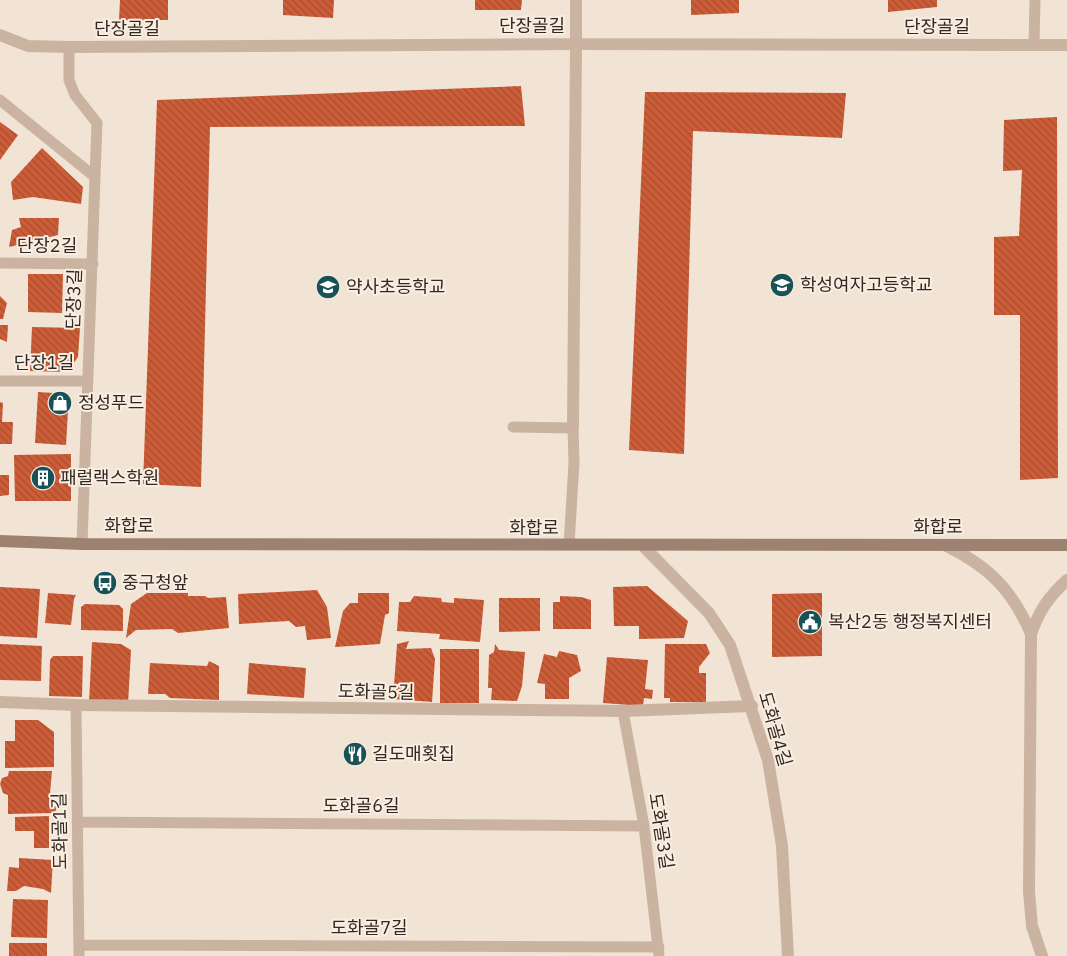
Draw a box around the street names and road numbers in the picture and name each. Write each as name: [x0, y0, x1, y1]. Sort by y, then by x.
street label: 단장골길: [499, 14, 565, 37]
street label: 단장골길: [904, 15, 970, 38]
street label: 단장골길: [94, 17, 160, 40]
street label: 단장2길: [17, 234, 77, 257]
street label: 단장3길: [61, 268, 86, 330]
street label: 단장1길: [14, 351, 74, 374]
street label: 화합로: [104, 514, 154, 537]
street label: 화합로: [913, 515, 963, 538]
street label: 화합로: [509, 516, 559, 539]
street label: 도화골5길: [337, 679, 415, 704]
street label: 도화골4길: [754, 689, 797, 769]
street label: 도화골3길: [644, 791, 679, 871]
street label: 도화골1길: [47, 792, 72, 870]
street label: 도화골6길: [322, 794, 400, 817]
street label: 도화골7길: [330, 916, 408, 939]

